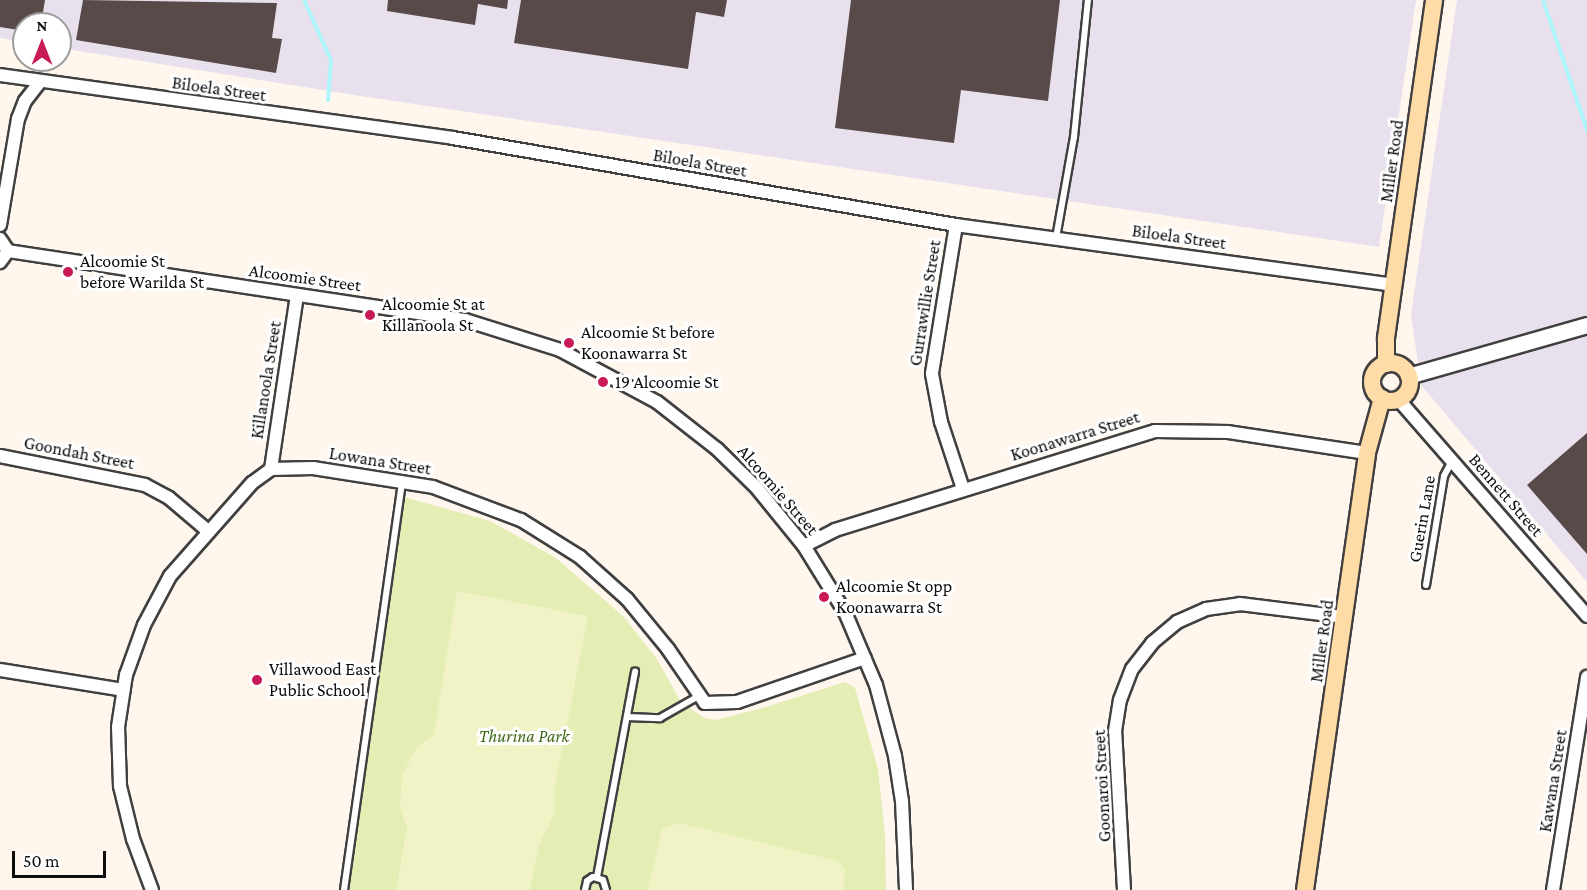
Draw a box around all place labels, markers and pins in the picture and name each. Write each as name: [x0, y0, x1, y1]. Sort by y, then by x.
place label: Alcoomie St before Warilda St: [80, 251, 204, 294]
marker: Alcoomie St before Warilda St: [61, 265, 75, 279]
place label: Alcoomie St at Killanoola St: [382, 294, 485, 336]
marker: Alcoomie St at Killanoola St: [363, 308, 377, 322]
place label: Alcoomie St before Koonawarra St: [581, 322, 715, 364]
marker: Alcoomie St before Koonawarra St: [562, 336, 576, 350]
place label: 19 Alcoomie St: [615, 371, 719, 393]
marker: 19 Alcoomie St: [596, 375, 610, 389]
place label: Alcoomie St opp Koonawarra St: [836, 576, 952, 618]
marker: Alcoomie St opp Koonawarra St: [817, 590, 831, 604]
place label: Villawood East Public School: [269, 659, 376, 702]
marker: Villawood East Public School: [250, 673, 264, 687]

